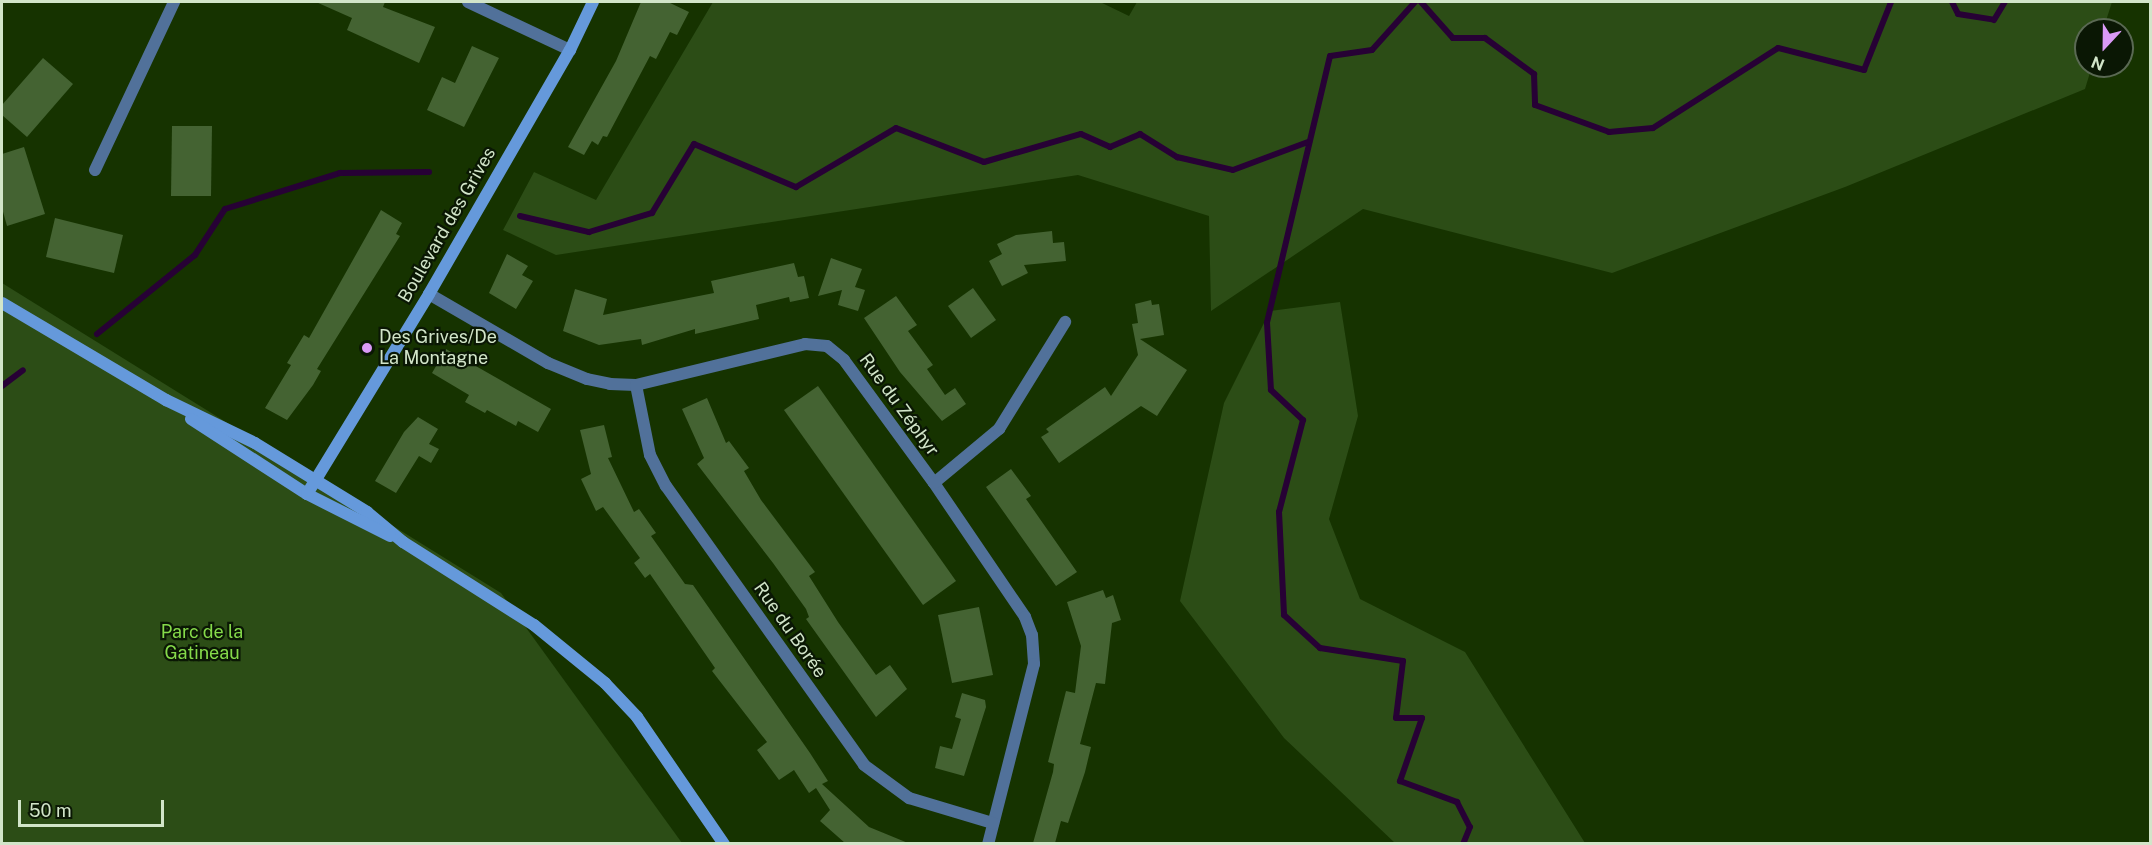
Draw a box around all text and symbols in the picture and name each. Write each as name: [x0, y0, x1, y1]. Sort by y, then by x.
north arrow: [2074, 18, 2134, 78]
text: N: [2088, 52, 2107, 74]
street label: Boulevard des Grives: [394, 143, 500, 307]
place label: Des Grives/De La Montagne: [379, 327, 497, 370]
marker: Des Grives/De La Montagne: [360, 341, 374, 355]
street label: Rue du Zéphyr: [855, 350, 943, 460]
street label: Rue du Borée: [749, 578, 831, 682]
park label: Parc de la Gatineau: [161, 622, 243, 664]
scale bar: [21, 788, 166, 826]
text: 50 m: [29, 800, 72, 821]

